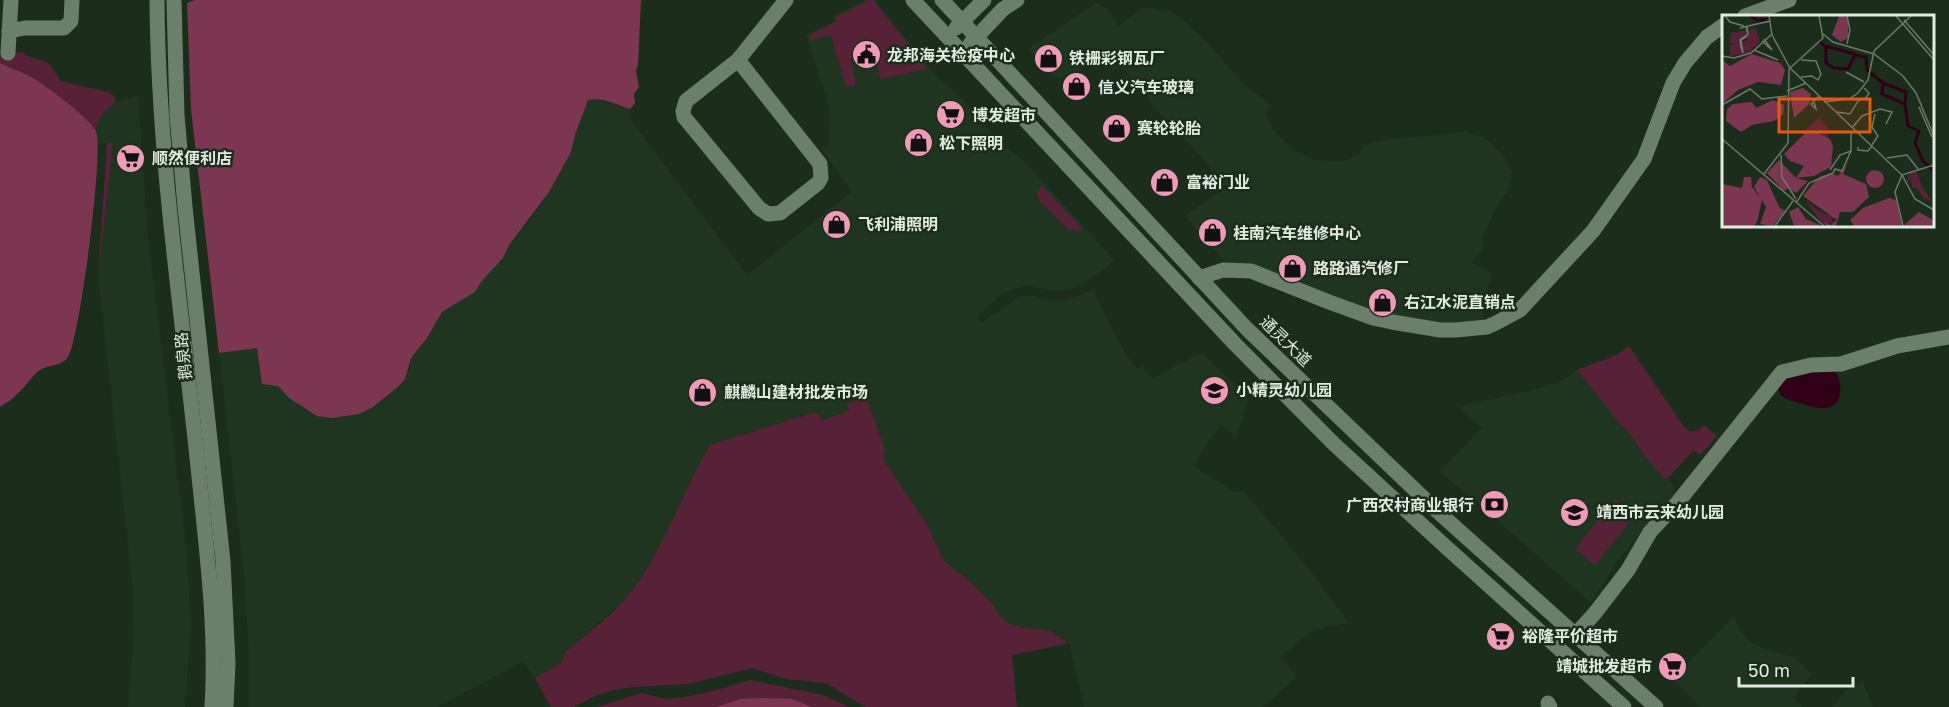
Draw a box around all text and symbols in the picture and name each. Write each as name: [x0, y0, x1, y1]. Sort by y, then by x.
inset map: [1722, 15, 1934, 226]
public building icon: 龙邦海关检疫中心: [850, 39, 882, 71]
shop icon: 铁栅彩钢瓦厂: [1032, 42, 1064, 74]
place label: 龙邦海关检疫中心: [887, 45, 1015, 65]
place label: 铁栅彩钢瓦厂: [1069, 48, 1165, 68]
shop icon: 信义汽车玻璃: [1061, 71, 1093, 103]
place label: 信义汽车玻璃: [1098, 77, 1194, 97]
supermarket icon: 博发超市: [935, 99, 967, 131]
place label: 博发超市: [972, 105, 1036, 125]
shop icon: 赛轮轮胎: [1100, 112, 1132, 144]
place label: 赛轮轮胎: [1137, 118, 1201, 138]
shop icon: 松下照明: [902, 127, 934, 159]
place label: 松下照明: [939, 133, 1003, 153]
supermarket icon: 顺然便利店: [115, 142, 147, 174]
place label: 顺然便利店: [152, 148, 232, 168]
shop icon: 富裕门业: [1149, 166, 1181, 198]
place label: 富裕门业: [1186, 172, 1250, 192]
shop icon: 飞利浦照明: [821, 208, 853, 240]
place label: 飞利浦照明: [858, 214, 938, 234]
shop icon: 桂南汽车维修中心: [1196, 217, 1228, 249]
place label: 桂南汽车维修中心: [1233, 223, 1361, 243]
shop icon: 路路通汽修厂: [1276, 252, 1308, 284]
place label: 路路通汽修厂: [1313, 258, 1409, 278]
shop icon: 右江水泥直销点: [1367, 286, 1399, 318]
place label: 右江水泥直销点: [1404, 292, 1516, 312]
street label: 通灵大道: [1256, 312, 1316, 370]
street label: 鹅泉路: [171, 331, 195, 381]
school or university icon: 小精灵幼儿园: [1199, 374, 1231, 406]
shop icon: 麒麟山建材批发市场: [687, 376, 719, 408]
place label: 小精灵幼儿园: [1236, 380, 1332, 400]
place label: 麒麟山建材批发市场: [724, 382, 868, 402]
bank icon: 广西农村商业银行: [1479, 489, 1511, 521]
place label: 广西农村商业银行: [1346, 495, 1474, 515]
school or university icon: 靖西市云来幼儿园: [1559, 496, 1591, 528]
place label: 靖西市云来幼儿园: [1596, 502, 1724, 522]
supermarket icon: 裕隆平价超市: [1485, 620, 1517, 652]
place label: 裕隆平价超市: [1522, 626, 1618, 646]
supermarket icon: 靖城批发超市: [1657, 650, 1689, 682]
scale bar: [1739, 650, 1853, 688]
place label: 靖城批发超市: [1556, 656, 1652, 676]
text: 50 m: [1748, 659, 1790, 681]

